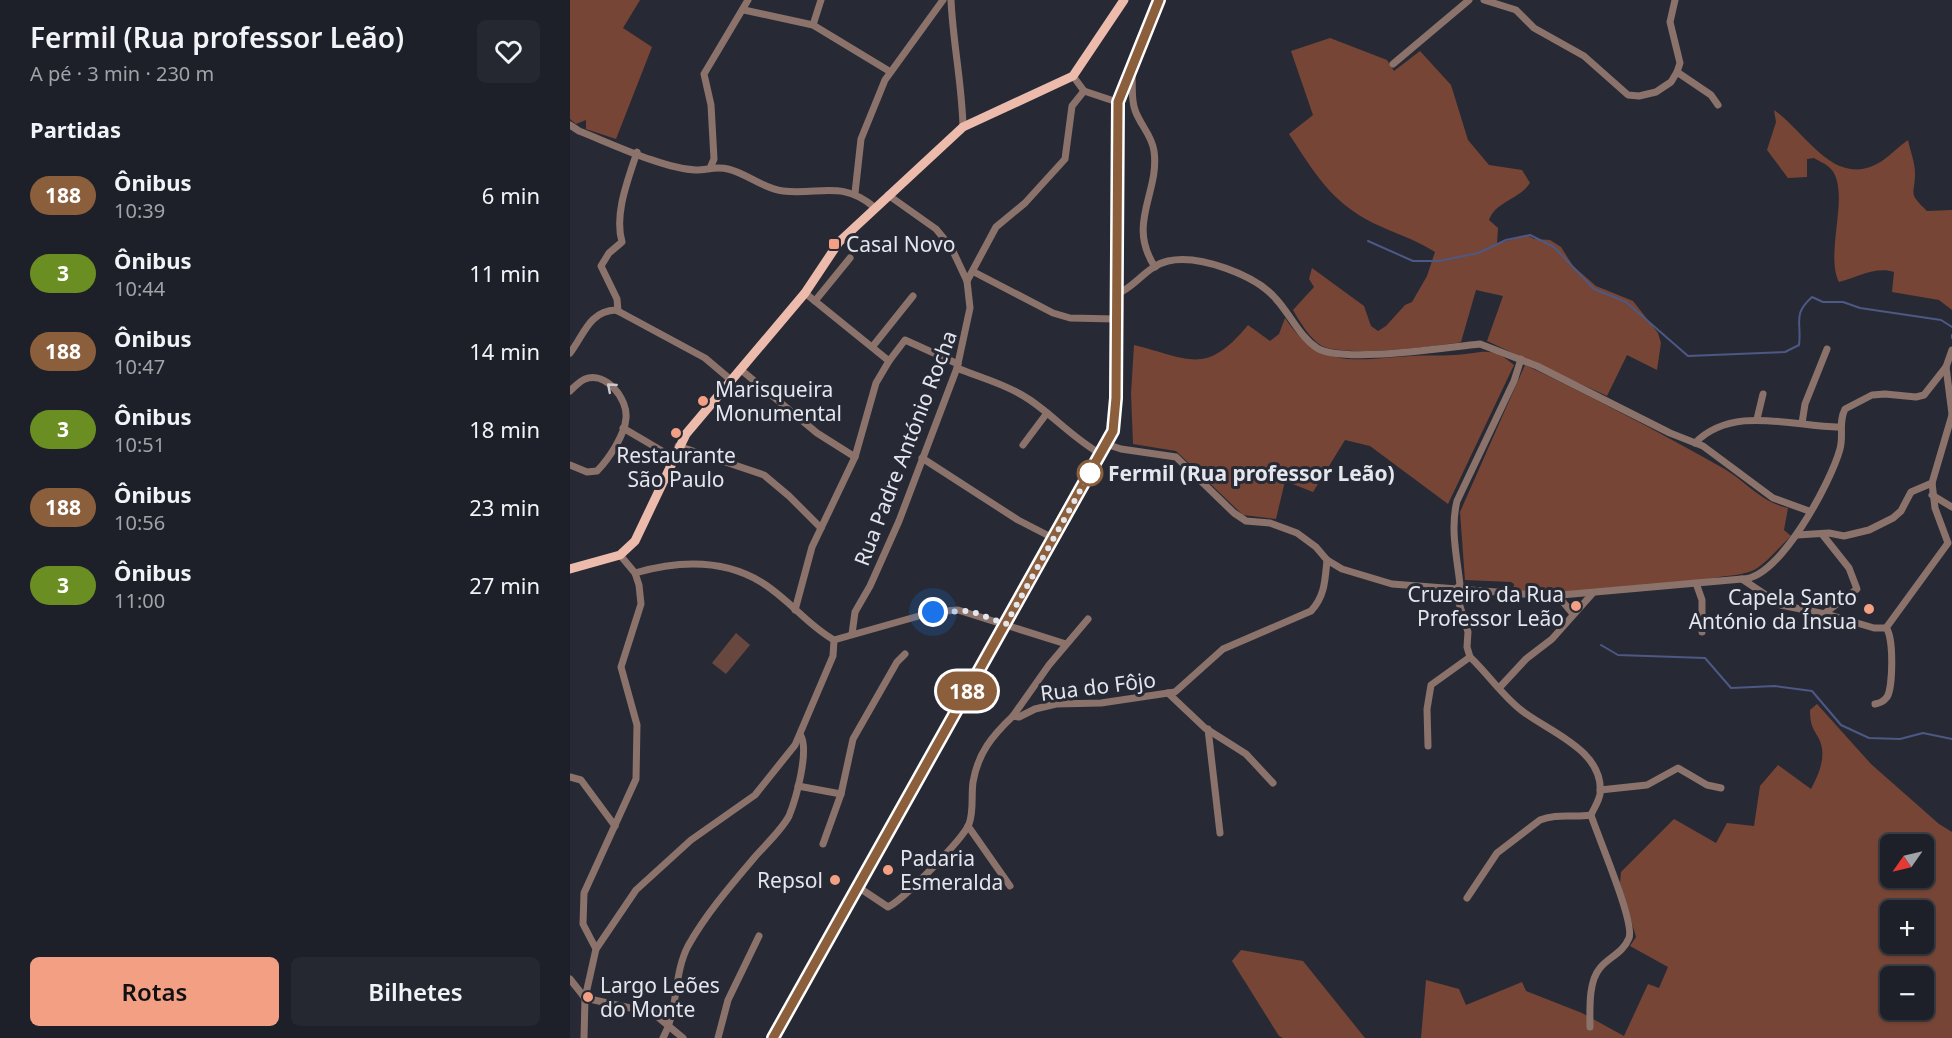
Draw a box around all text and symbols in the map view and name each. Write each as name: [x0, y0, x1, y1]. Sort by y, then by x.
text: Fermil (Rua professor Leão): [30, 18, 404, 56]
button: heart: [477, 20, 540, 83]
text: A pé · 3 min · 230 m: [30, 60, 214, 87]
text: Partidas: [30, 114, 121, 144]
text: Ônibus: [114, 167, 192, 197]
text: 6 min: [482, 180, 540, 210]
text: 188: [45, 181, 81, 209]
text: 10:39: [114, 197, 165, 224]
place label: Casal Novo: [846, 230, 955, 258]
marker: Casal Novo: [827, 237, 841, 251]
text: Ônibus: [114, 245, 192, 275]
text: 11 min: [469, 258, 540, 288]
text: 3: [57, 259, 69, 287]
text: 10:44: [114, 275, 165, 302]
text: Ônibus: [114, 323, 192, 353]
street label: Rua Padre António Rocha: [847, 326, 963, 570]
text: 14 min: [469, 336, 540, 366]
text: 188: [45, 337, 81, 365]
text: 10:47: [114, 353, 165, 380]
place label: Marisqueira Monumental: [715, 375, 842, 427]
one-way arrow: [607, 383, 617, 394]
marker: Marisqueira Monumental: [696, 394, 710, 408]
text: Ônibus: [114, 401, 192, 431]
text: 18 min: [469, 414, 540, 444]
text: 3: [57, 415, 69, 443]
marker: Restaurante São Paulo: [669, 426, 683, 440]
text: 10:51: [114, 431, 165, 458]
place label: Restaurante São Paulo: [616, 441, 736, 493]
place label: Fermil (Rua professor Leão): [1108, 459, 1395, 487]
marker: Fermil (Rua professor Leão): [1077, 460, 1103, 486]
text: Ônibus: [114, 479, 192, 509]
text: 23 min: [469, 492, 540, 522]
text: 188: [45, 493, 81, 521]
text: 10:56: [114, 509, 165, 536]
text: Ônibus: [114, 557, 192, 587]
text: 27 min: [469, 570, 540, 600]
text: 3: [57, 571, 69, 599]
place label: Cruzeiro da Rua Professor Leão: [1408, 580, 1564, 632]
place label: Capela Santo António da Ínsua: [1689, 583, 1857, 635]
text: 11:00: [114, 587, 165, 614]
your location: [918, 597, 948, 627]
marker: Cruzeiro da Rua Professor Leão: [1569, 599, 1583, 613]
marker: Capela Santo António da Ínsua: [1862, 602, 1876, 616]
street label: Rua do Fôjo: [1039, 665, 1157, 707]
line badge: 188: [932, 672, 1002, 710]
text: 188: [949, 677, 985, 705]
north arrow: [1880, 834, 1934, 888]
map controls: [1880, 834, 1934, 1020]
place label: Padaria Esmeralda: [900, 844, 1003, 896]
marker: Padaria Esmeralda: [881, 863, 895, 877]
place label: Repsol: [757, 866, 823, 894]
marker: Repsol: [828, 873, 842, 887]
button: +: [1880, 900, 1934, 954]
button: Rotas: [30, 957, 279, 1026]
button: Bilhetes: [291, 957, 540, 1026]
button: −: [1880, 966, 1934, 1020]
place label: Largo Leões do Monte: [600, 971, 720, 1023]
marker: Largo Leões do Monte: [581, 990, 595, 1004]

